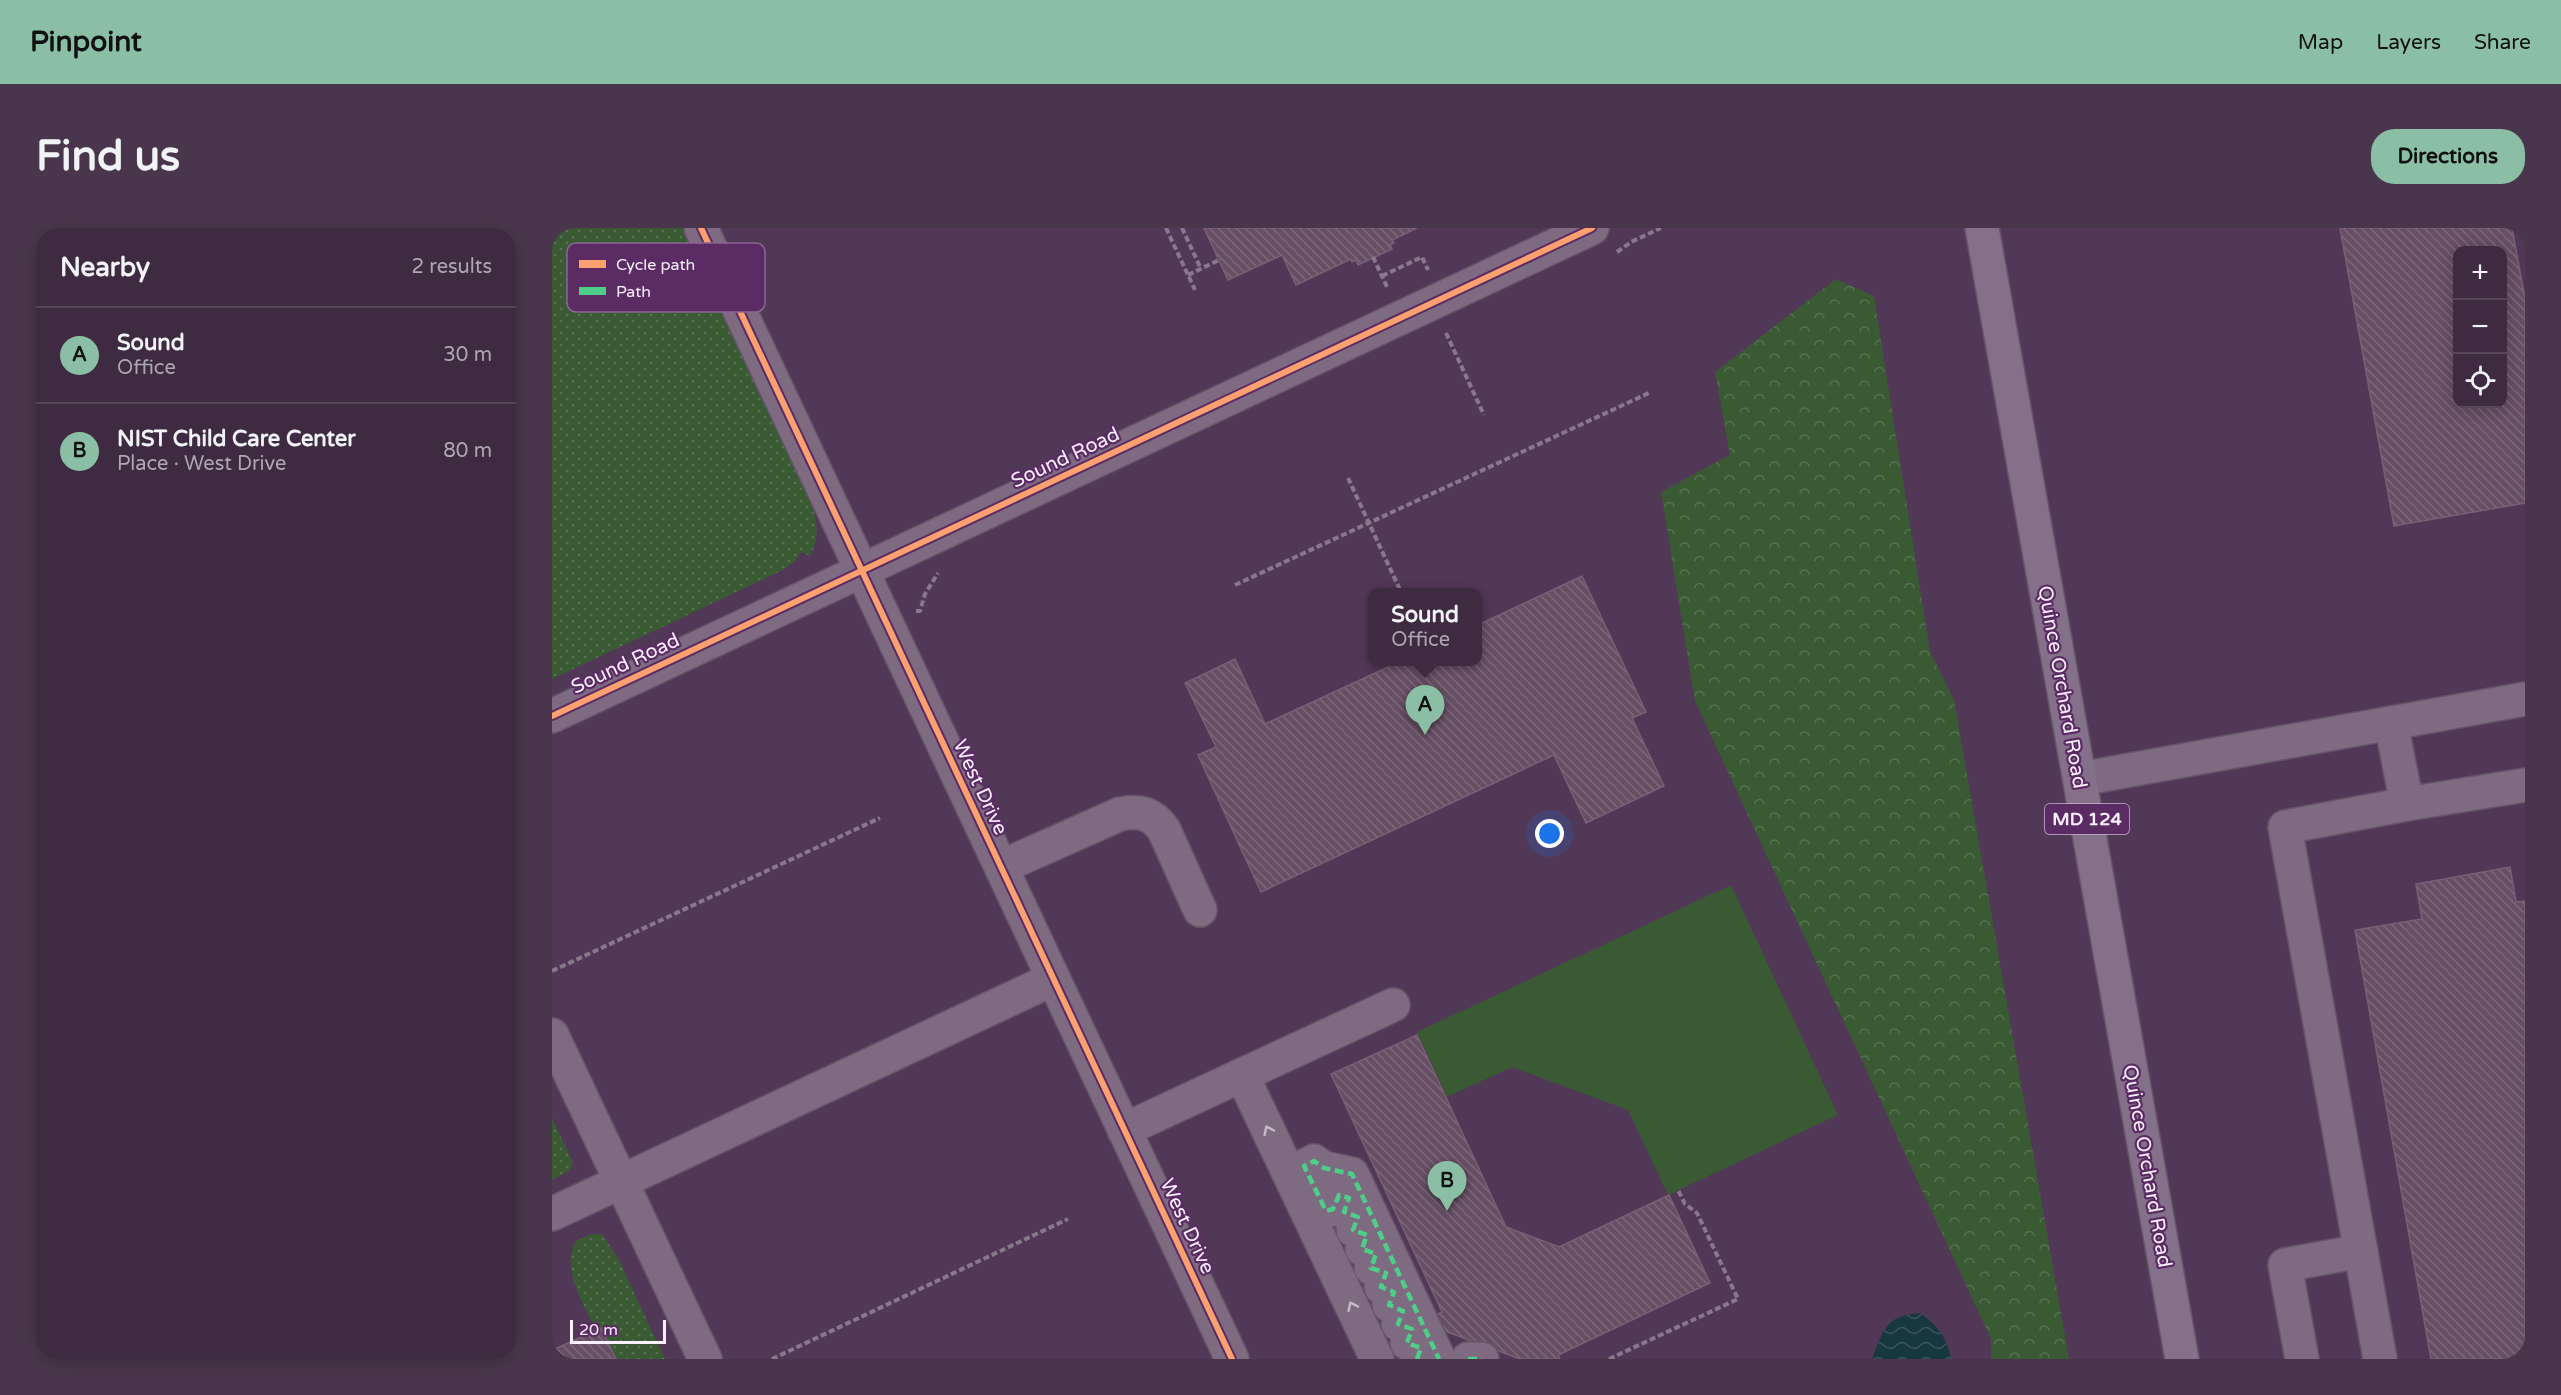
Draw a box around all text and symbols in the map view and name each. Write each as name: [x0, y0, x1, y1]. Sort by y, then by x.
text: Pinpoint: [30, 25, 142, 59]
text: Map: [2298, 30, 2343, 55]
text: Layers: [2376, 30, 2441, 55]
text: Share: [2474, 30, 2531, 55]
button: Directions: [2371, 129, 2525, 184]
text: Find us: [36, 131, 180, 182]
legend: [567, 243, 765, 312]
map controls: [2453, 246, 2507, 408]
button: +: [2453, 246, 2507, 300]
text: Nearby: [60, 252, 150, 283]
text: 2 results: [412, 255, 492, 279]
text: Cycle path: [616, 255, 695, 275]
text: Path: [616, 282, 651, 302]
button: −: [2453, 300, 2507, 354]
text: Sound: [117, 330, 185, 356]
text: A: [72, 343, 87, 367]
text: 30 m: [443, 343, 492, 367]
button: locate: [2453, 354, 2507, 408]
text: Office: [117, 356, 176, 380]
street label: Sound Road: [1007, 422, 1123, 493]
text: NIST Child Care Center: [117, 426, 356, 452]
text: B: [73, 439, 86, 463]
text: 80 m: [443, 439, 492, 463]
text: Place · West Drive: [117, 452, 286, 476]
street label: Quince Orchard Road: [2032, 584, 2092, 790]
popup: [1368, 588, 1482, 666]
text: Sound: [1391, 602, 1459, 628]
street label: Sound Road: [567, 628, 683, 699]
text: Office: [1391, 628, 1450, 652]
pin: A: [1406, 686, 1444, 735]
street label: West Drive: [948, 736, 1013, 839]
road number: MD 124: [2045, 804, 2129, 834]
your location: [1535, 819, 1564, 848]
street label: Quince Orchard Road: [2117, 1063, 2177, 1269]
one-way arrow: [1264, 1125, 1276, 1136]
pin: B: [1428, 1162, 1466, 1211]
street label: West Drive: [1155, 1175, 1220, 1278]
one-way arrow: [1347, 1302, 1359, 1313]
scale bar: [570, 1317, 666, 1344]
text: 20 m: [579, 1320, 618, 1340]

